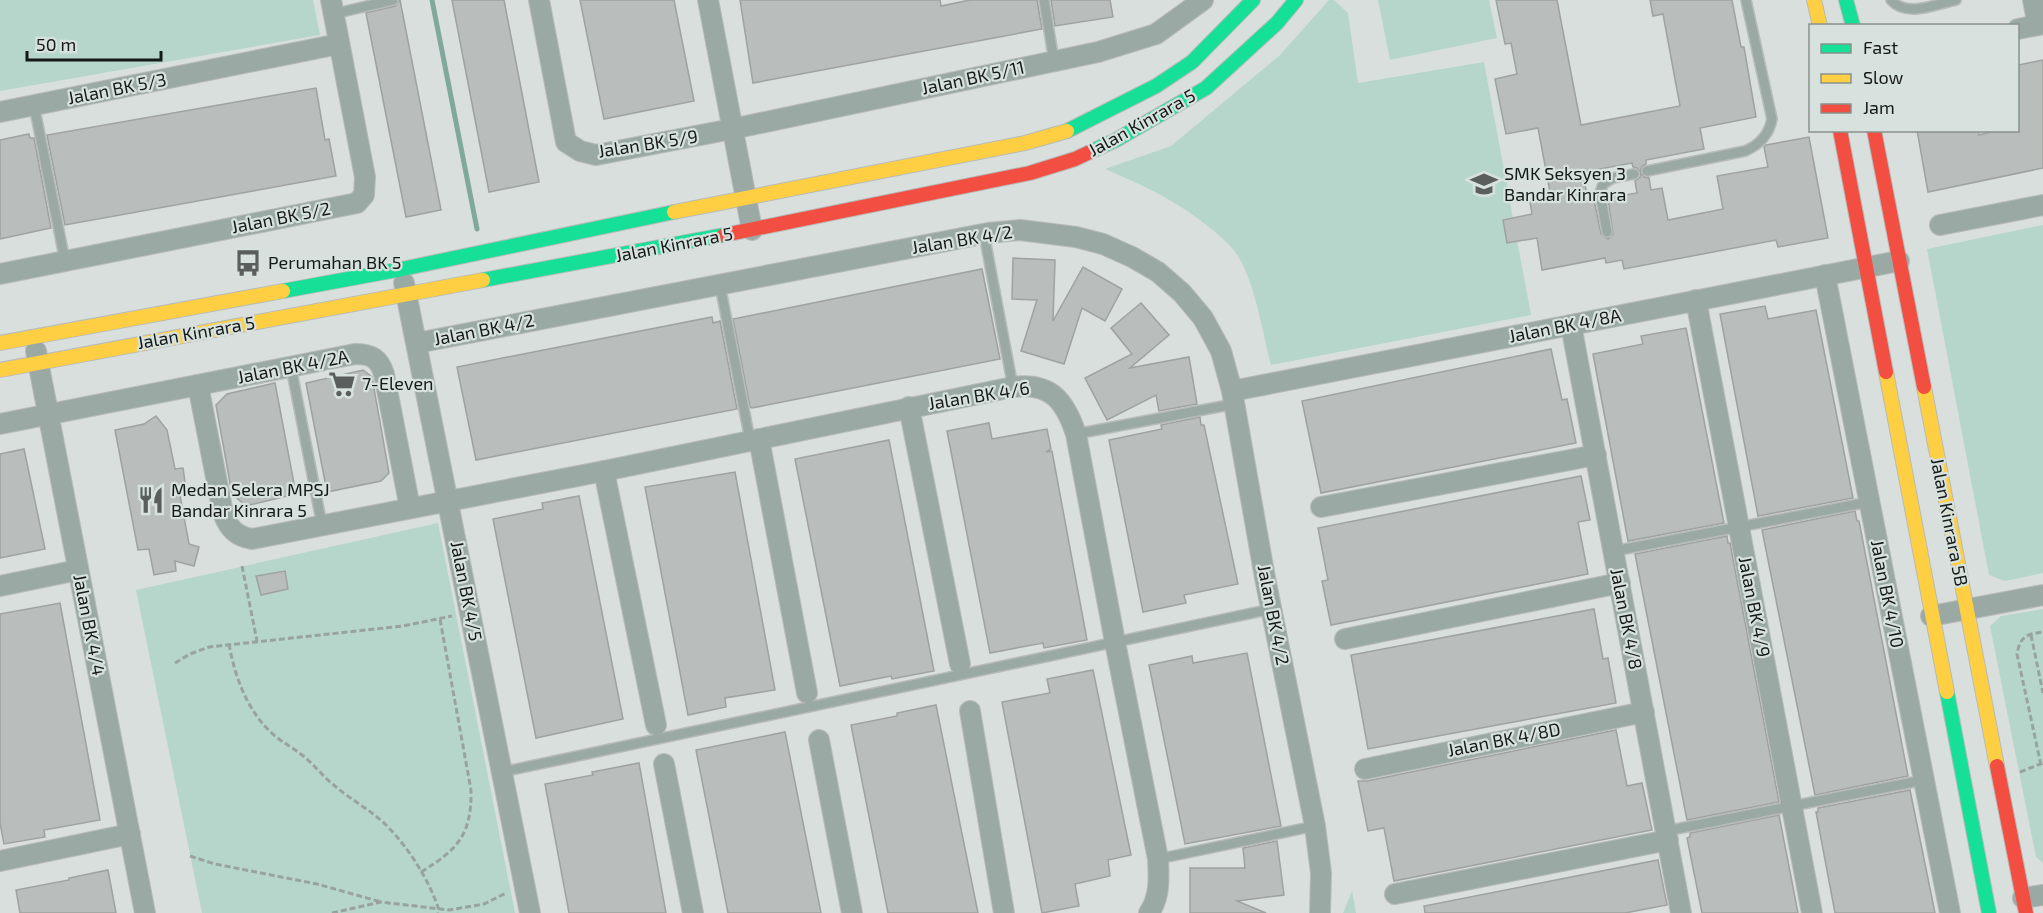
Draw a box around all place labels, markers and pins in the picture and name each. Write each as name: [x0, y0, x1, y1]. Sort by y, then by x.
place label: SMK Seksyen 3 Bandar Kinrara: [1504, 162, 1626, 205]
school or university icon: SMK Seksyen 3 Bandar Kinrara: [1469, 169, 1499, 199]
bus stop icon: Perumahan BK 5: [233, 248, 263, 278]
place label: Perumahan BK 5: [268, 251, 401, 273]
supermarket icon: 7-Eleven: [327, 369, 357, 399]
place label: 7-Eleven: [362, 372, 434, 394]
place label: Medan Selera MPSJ Bandar Kinrara 5: [171, 478, 330, 521]
restaurant icon: Medan Selera MPSJ Bandar Kinrara 5: [136, 485, 166, 515]

